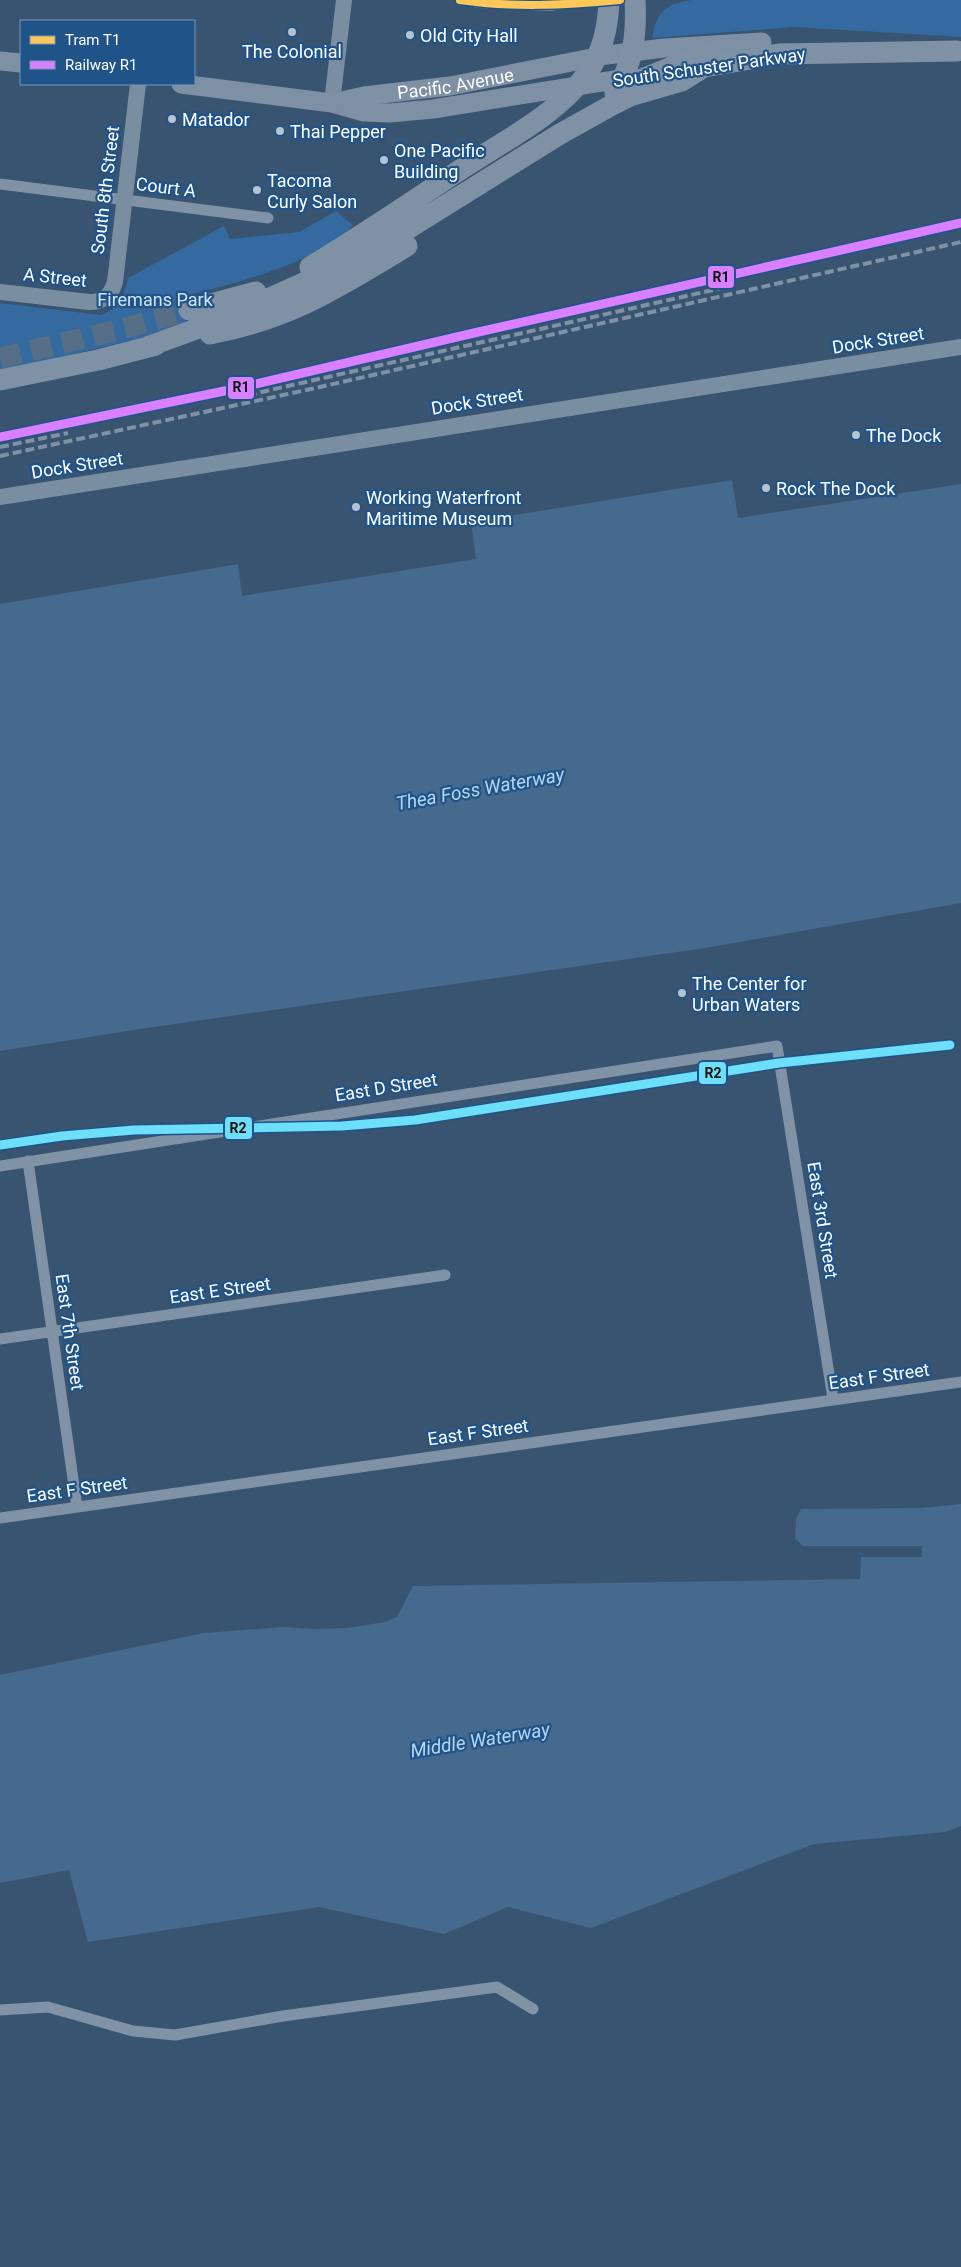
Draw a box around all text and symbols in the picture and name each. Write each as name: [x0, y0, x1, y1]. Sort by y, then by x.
legend: [20, 20, 195, 85]
place label: Old City Hall: [420, 25, 518, 46]
marker: The Colonial: [286, 26, 298, 38]
marker: Old City Hall: [404, 29, 416, 41]
text: Tram T1: [65, 31, 120, 49]
place label: The Colonial: [242, 41, 342, 62]
street label: South Schuster Parkway: [611, 43, 807, 91]
text: Railway R1: [65, 56, 138, 74]
street label: Pacific Avenue: [396, 63, 515, 103]
place label: Matador: [182, 109, 250, 130]
marker: Matador: [166, 113, 178, 125]
place label: Thai Pepper: [290, 121, 386, 142]
street label: South 8th Street: [87, 125, 123, 255]
marker: Thai Pepper: [274, 125, 286, 137]
place label: One Pacific Building: [394, 140, 485, 182]
marker: One Pacific Building: [378, 154, 390, 166]
place label: Tacoma Curly Salon: [267, 170, 357, 212]
street label: Court A: [135, 173, 198, 201]
marker: Tacoma Curly Salon: [251, 184, 263, 196]
street label: A Street: [22, 263, 88, 291]
line badge: R1: [707, 265, 735, 289]
text: R1: [712, 269, 730, 285]
park label: Firemans Park: [97, 289, 214, 310]
street label: Dock Street: [831, 322, 925, 358]
line badge: R1: [227, 376, 255, 400]
text: R1: [232, 379, 250, 395]
street label: Dock Street: [430, 383, 524, 419]
place label: The Dock: [866, 425, 942, 446]
marker: The Dock: [850, 429, 862, 441]
street label: Dock Street: [30, 447, 124, 483]
place label: Rock The Dock: [776, 478, 896, 499]
marker: Rock The Dock: [760, 482, 772, 494]
place label: Working Waterfront Maritime Museum: [366, 487, 522, 529]
marker: Working Waterfront Maritime Museum: [350, 501, 362, 513]
water label: Thea Foss Waterway: [394, 763, 567, 815]
place label: The Center for Urban Waters: [692, 973, 807, 1015]
marker: The Center for Urban Waters: [676, 987, 688, 999]
line badge: R2: [698, 1061, 727, 1085]
text: R2: [704, 1065, 722, 1081]
street label: East D Street: [333, 1069, 439, 1105]
line badge: R2: [224, 1116, 253, 1140]
text: R2: [229, 1120, 247, 1136]
street label: East 3rd Street: [803, 1160, 843, 1280]
street label: East 7th Street: [51, 1272, 89, 1392]
street label: East E Street: [168, 1273, 272, 1307]
street label: East F Street: [827, 1359, 931, 1393]
street label: East F Street: [426, 1415, 530, 1449]
street label: East F Street: [25, 1472, 129, 1506]
water label: Middle Waterway: [409, 1717, 553, 1762]

